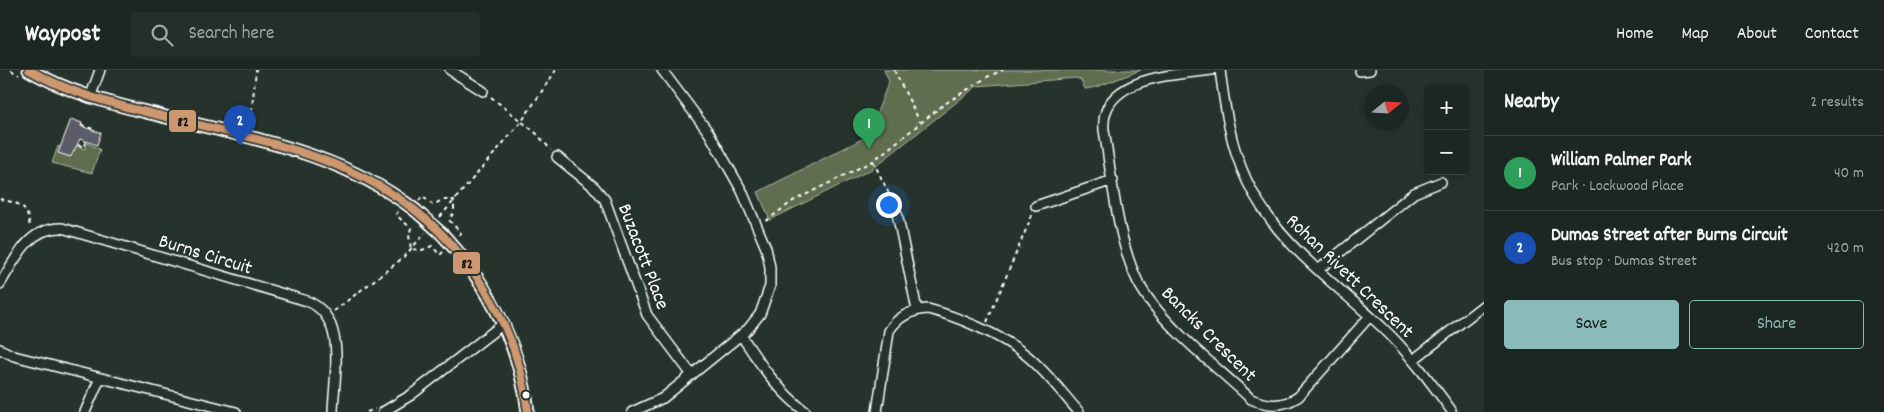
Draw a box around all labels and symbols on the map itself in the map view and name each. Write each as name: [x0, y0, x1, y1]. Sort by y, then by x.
north arrow: [1364, 85, 1409, 130]
pin: 2: [224, 105, 256, 146]
pin: 1: [853, 108, 885, 149]
line badge: 82: [168, 109, 197, 133]
text: 82: [177, 113, 189, 133]
your location: [876, 192, 902, 218]
street label: Buzacott Place: [609, 200, 675, 314]
street label: Rohan Rivett Crescent: [1278, 208, 1419, 346]
street label: Burns Circuit: [155, 228, 255, 283]
line badge: 82: [452, 251, 481, 275]
text: 82: [461, 255, 473, 275]
street label: Bancks Crescent: [1154, 281, 1262, 389]
unlabelled marker: [521, 390, 531, 400]

